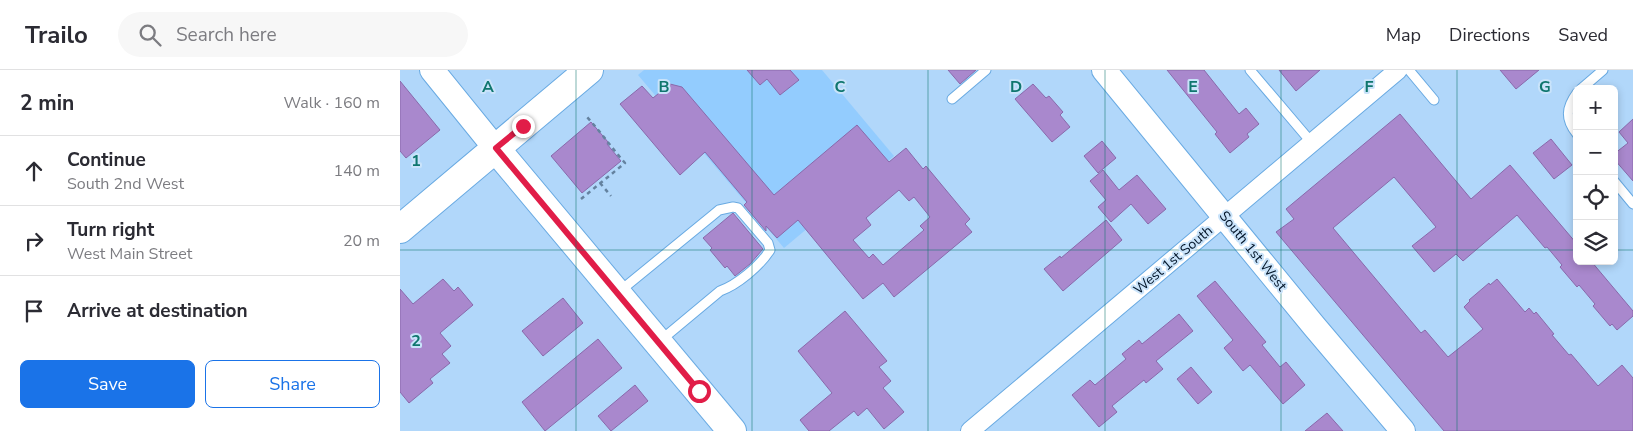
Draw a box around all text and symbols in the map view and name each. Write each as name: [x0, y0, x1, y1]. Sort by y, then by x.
search box: [118, 12, 468, 57]
text: Trailo: [25, 19, 88, 51]
icon: search: [136, 21, 164, 49]
text: Search here: [176, 22, 277, 48]
text: Map: [1386, 23, 1421, 47]
text: Directions: [1449, 23, 1530, 47]
text: Saved: [1558, 23, 1608, 47]
text: A: [482, 76, 494, 98]
text: B: [658, 76, 670, 98]
text: C: [835, 76, 846, 98]
text: D: [1010, 76, 1022, 98]
text: E: [1188, 76, 1198, 98]
text: F: [1365, 76, 1374, 98]
text: G: [1539, 76, 1551, 98]
map controls: [1573, 85, 1618, 265]
button: +: [1573, 85, 1618, 130]
text: 2 min: [20, 89, 74, 117]
text: Walk · 160 m: [284, 92, 380, 114]
route end: [512, 115, 535, 138]
button: −: [1573, 130, 1618, 175]
text: Continue: [67, 147, 146, 173]
text: 1: [411, 150, 421, 172]
icon: ahead: [20, 157, 48, 185]
text: 140 m: [333, 160, 380, 182]
text: South 2nd West: [67, 173, 184, 195]
button: locate: [1573, 175, 1618, 220]
street label: South 1st West: [1215, 207, 1291, 295]
text: Turn right: [67, 217, 154, 243]
button: layers: [1573, 220, 1618, 265]
street label: West 1st South: [1129, 221, 1217, 299]
icon: right: [20, 227, 48, 255]
text: 20 m: [343, 230, 380, 252]
text: West Main Street: [67, 243, 192, 265]
icon: arrive: [20, 297, 48, 325]
text: Arrive at destination: [67, 298, 248, 324]
text: 2: [411, 330, 421, 352]
button: Save: [20, 360, 195, 408]
button: Share: [205, 360, 380, 408]
route start: [688, 380, 711, 403]

